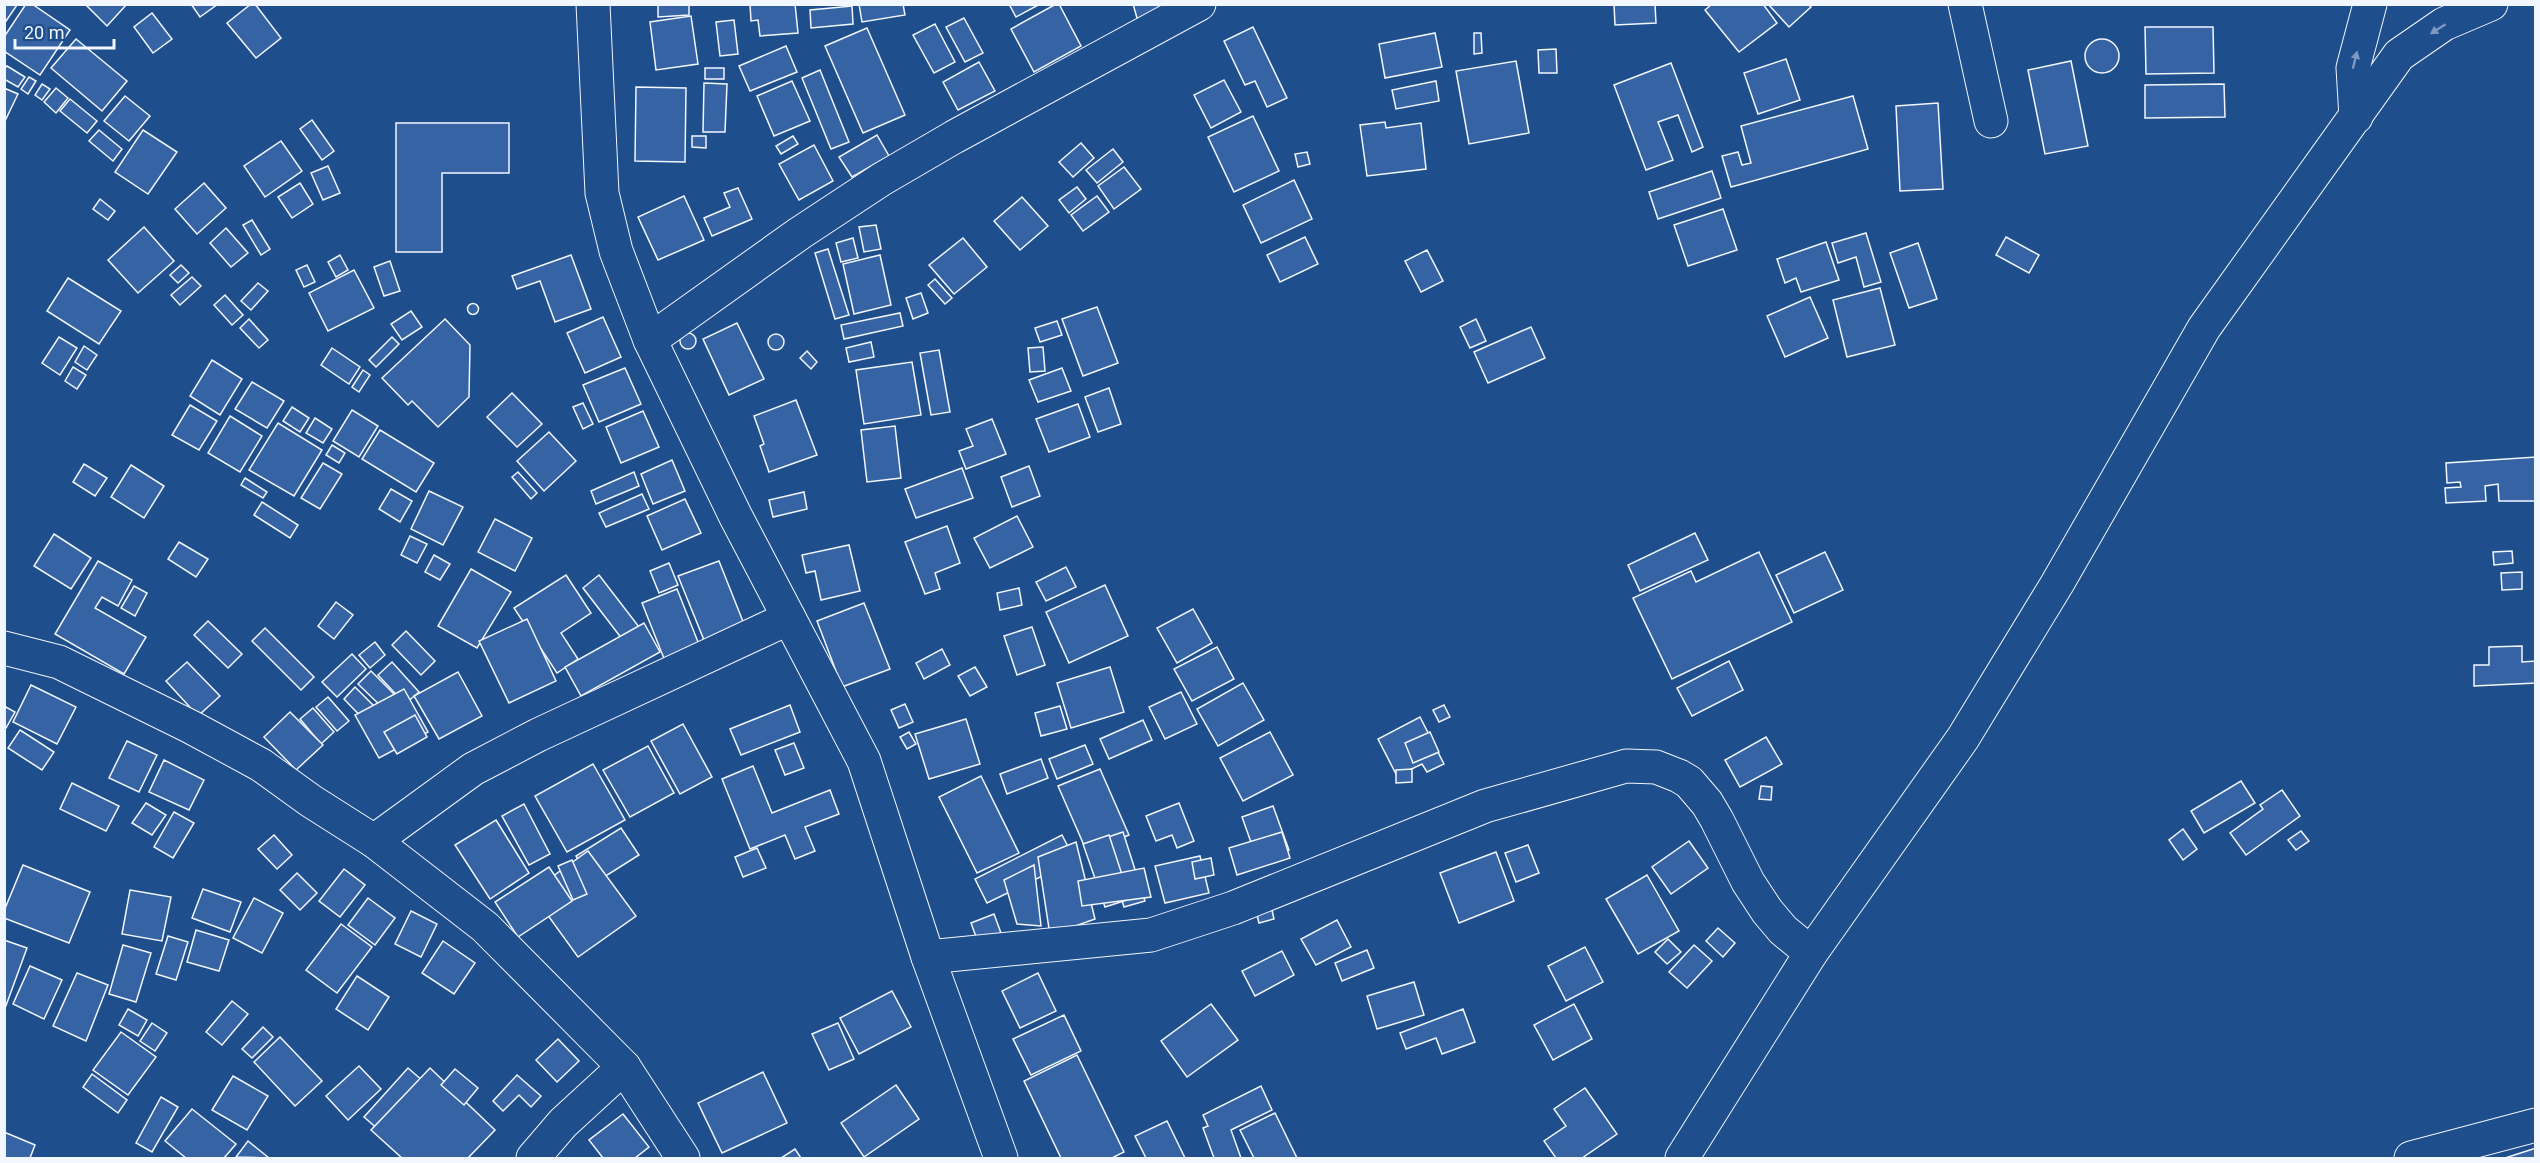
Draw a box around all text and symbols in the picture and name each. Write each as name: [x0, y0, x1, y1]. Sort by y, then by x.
scale bar: [15, 12, 114, 50]
text: 20 m: [24, 22, 64, 43]
one-way arrow: [2430, 23, 2446, 34]
one-way arrow: [2351, 51, 2361, 69]

